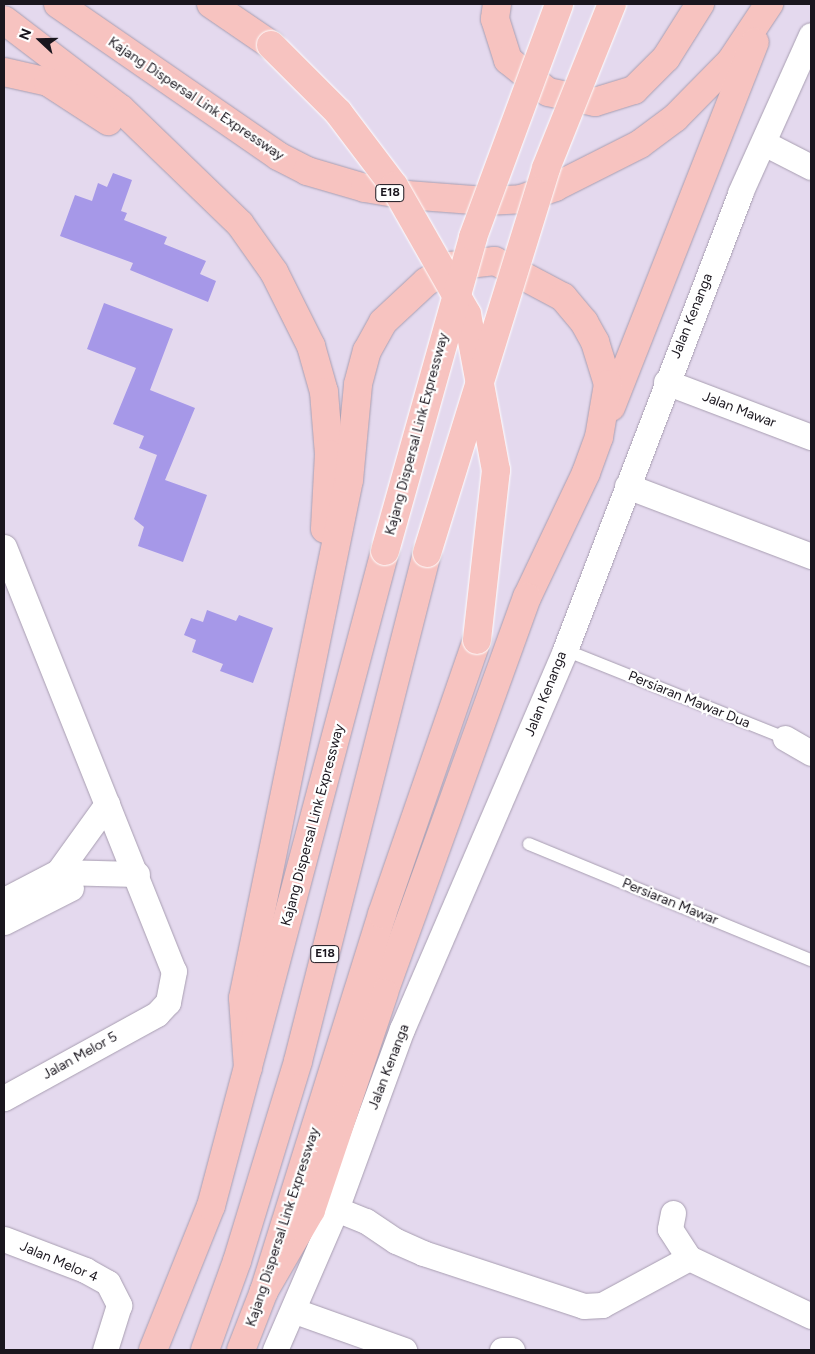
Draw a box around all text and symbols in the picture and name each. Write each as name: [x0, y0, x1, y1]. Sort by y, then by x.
north arrow: [15, 15, 65, 65]
text: N: [16, 26, 35, 43]
street label: Kajang Dispersal Link Expressway: [105, 34, 287, 164]
road number: E18: [375, 184, 405, 202]
street label: Jalan Kenanga: [667, 271, 717, 361]
street label: Kajang Dispersal Link Expressway: [382, 331, 452, 537]
street label: Jalan Mawar: [700, 388, 778, 432]
street label: Jalan Kenanga: [521, 649, 571, 739]
street label: Persiaran Mawar Dua: [626, 668, 752, 732]
street label: Kajang Dispersal Link Expressway: [278, 722, 348, 928]
street label: Persiaran Mawar: [620, 875, 720, 929]
road number: E18: [310, 944, 340, 964]
street label: Jalan Kenanga: [365, 1022, 413, 1112]
street label: Jalan Melor 5: [40, 1029, 120, 1083]
street label: Kajang Dispersal Link Expressway: [243, 1125, 323, 1329]
street label: Jalan Melor 4: [17, 1238, 101, 1286]

